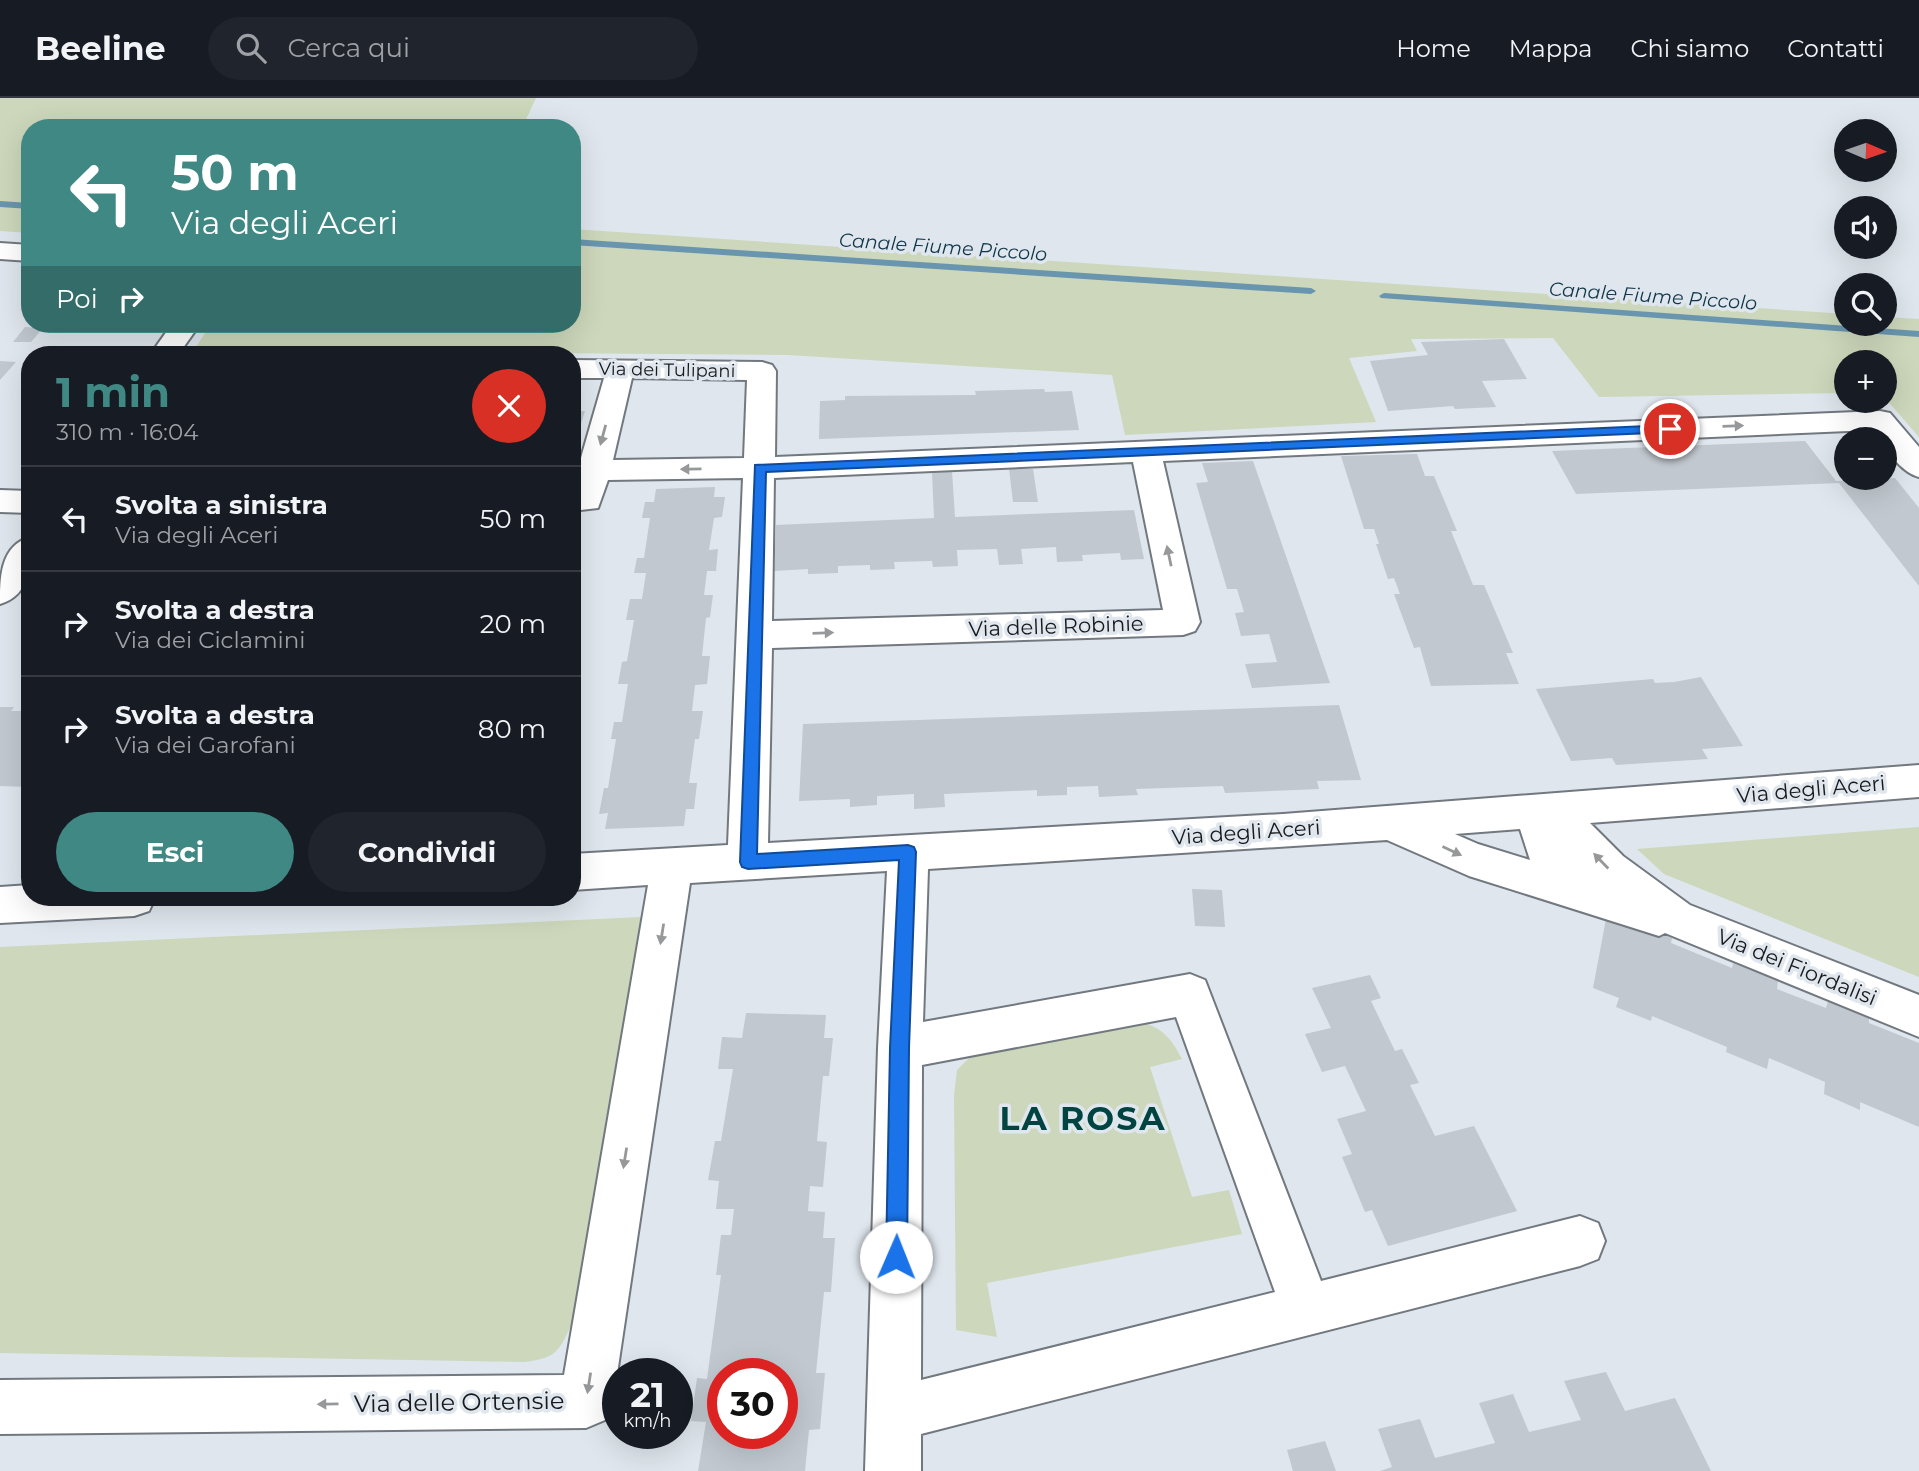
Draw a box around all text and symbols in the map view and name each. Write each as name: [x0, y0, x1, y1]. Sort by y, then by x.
search box: [208, 17, 698, 80]
text: Beeline: [35, 28, 166, 68]
icon: search: [232, 29, 270, 67]
text: Cerca qui: [288, 32, 410, 64]
text: Home: [1396, 34, 1471, 63]
text: Mappa: [1509, 34, 1592, 63]
text: Chi siamo: [1630, 34, 1749, 63]
text: Contatti: [1787, 34, 1884, 63]
north arrow: [1834, 119, 1897, 182]
map controls: [1834, 119, 1897, 490]
text: 50 m: [171, 143, 299, 202]
icon: left: [56, 147, 147, 238]
button: sound: [1834, 196, 1897, 259]
text: Via degli Aceri: [171, 203, 398, 242]
water label: Canale Fiume Piccolo: [838, 228, 1048, 266]
button: search: [1834, 273, 1897, 336]
water label: Canale Fiume Piccolo: [1548, 277, 1758, 315]
icon: right: [112, 280, 150, 318]
text: Poi: [56, 283, 98, 315]
button: +: [1834, 350, 1897, 413]
street label: Via dei Tulipani: [598, 358, 736, 382]
text: 1 min: [56, 366, 170, 418]
button: close: [472, 369, 546, 443]
pin: [1640, 399, 1700, 459]
icon: arrive: [1651, 410, 1689, 448]
text: 310 m · 16:04: [56, 418, 198, 446]
one-way arrow: [1723, 421, 1745, 432]
one-way arrow: [597, 424, 608, 446]
button: −: [1834, 427, 1897, 490]
one-way arrow: [680, 463, 702, 475]
text: Svolta a sinistra: [115, 489, 328, 521]
icon: left: [56, 500, 94, 538]
text: 50 m: [480, 503, 546, 535]
text: Via degli Aceri: [115, 521, 278, 549]
one-way arrow: [1163, 544, 1174, 566]
text: Svolta a destra: [115, 594, 315, 626]
icon: right: [56, 605, 94, 643]
text: 20 m: [480, 608, 546, 640]
street label: Via delle Robinie: [968, 610, 1144, 642]
text: Via dei Ciclamini: [115, 626, 305, 654]
one-way arrow: [812, 628, 834, 639]
text: Svolta a destra: [115, 699, 315, 731]
icon: right: [56, 710, 94, 748]
text: 80 m: [478, 713, 546, 745]
text: Via dei Garofani: [115, 731, 296, 759]
street label: Via degli Aceri: [1736, 770, 1886, 808]
button: Esci: [56, 812, 294, 892]
button: Condividi: [308, 812, 546, 892]
street label: Via degli Aceri: [1171, 814, 1321, 850]
one-way arrow: [1442, 845, 1462, 857]
one-way arrow: [1593, 853, 1610, 870]
one-way arrow: [656, 923, 667, 945]
street label: Via dei Fiordalisi: [1714, 924, 1880, 1010]
district label: LA ROSA: [999, 1098, 1167, 1138]
one-way arrow: [619, 1148, 630, 1170]
position arrow: [859, 1220, 933, 1294]
speed limit sign: 30: [707, 1358, 798, 1449]
one-way arrow: [583, 1372, 594, 1394]
text: 21: [630, 1373, 665, 1416]
street label: Via delle Ortensie: [354, 1386, 564, 1418]
one-way arrow: [317, 1398, 339, 1410]
text: km/h: [623, 1410, 672, 1432]

